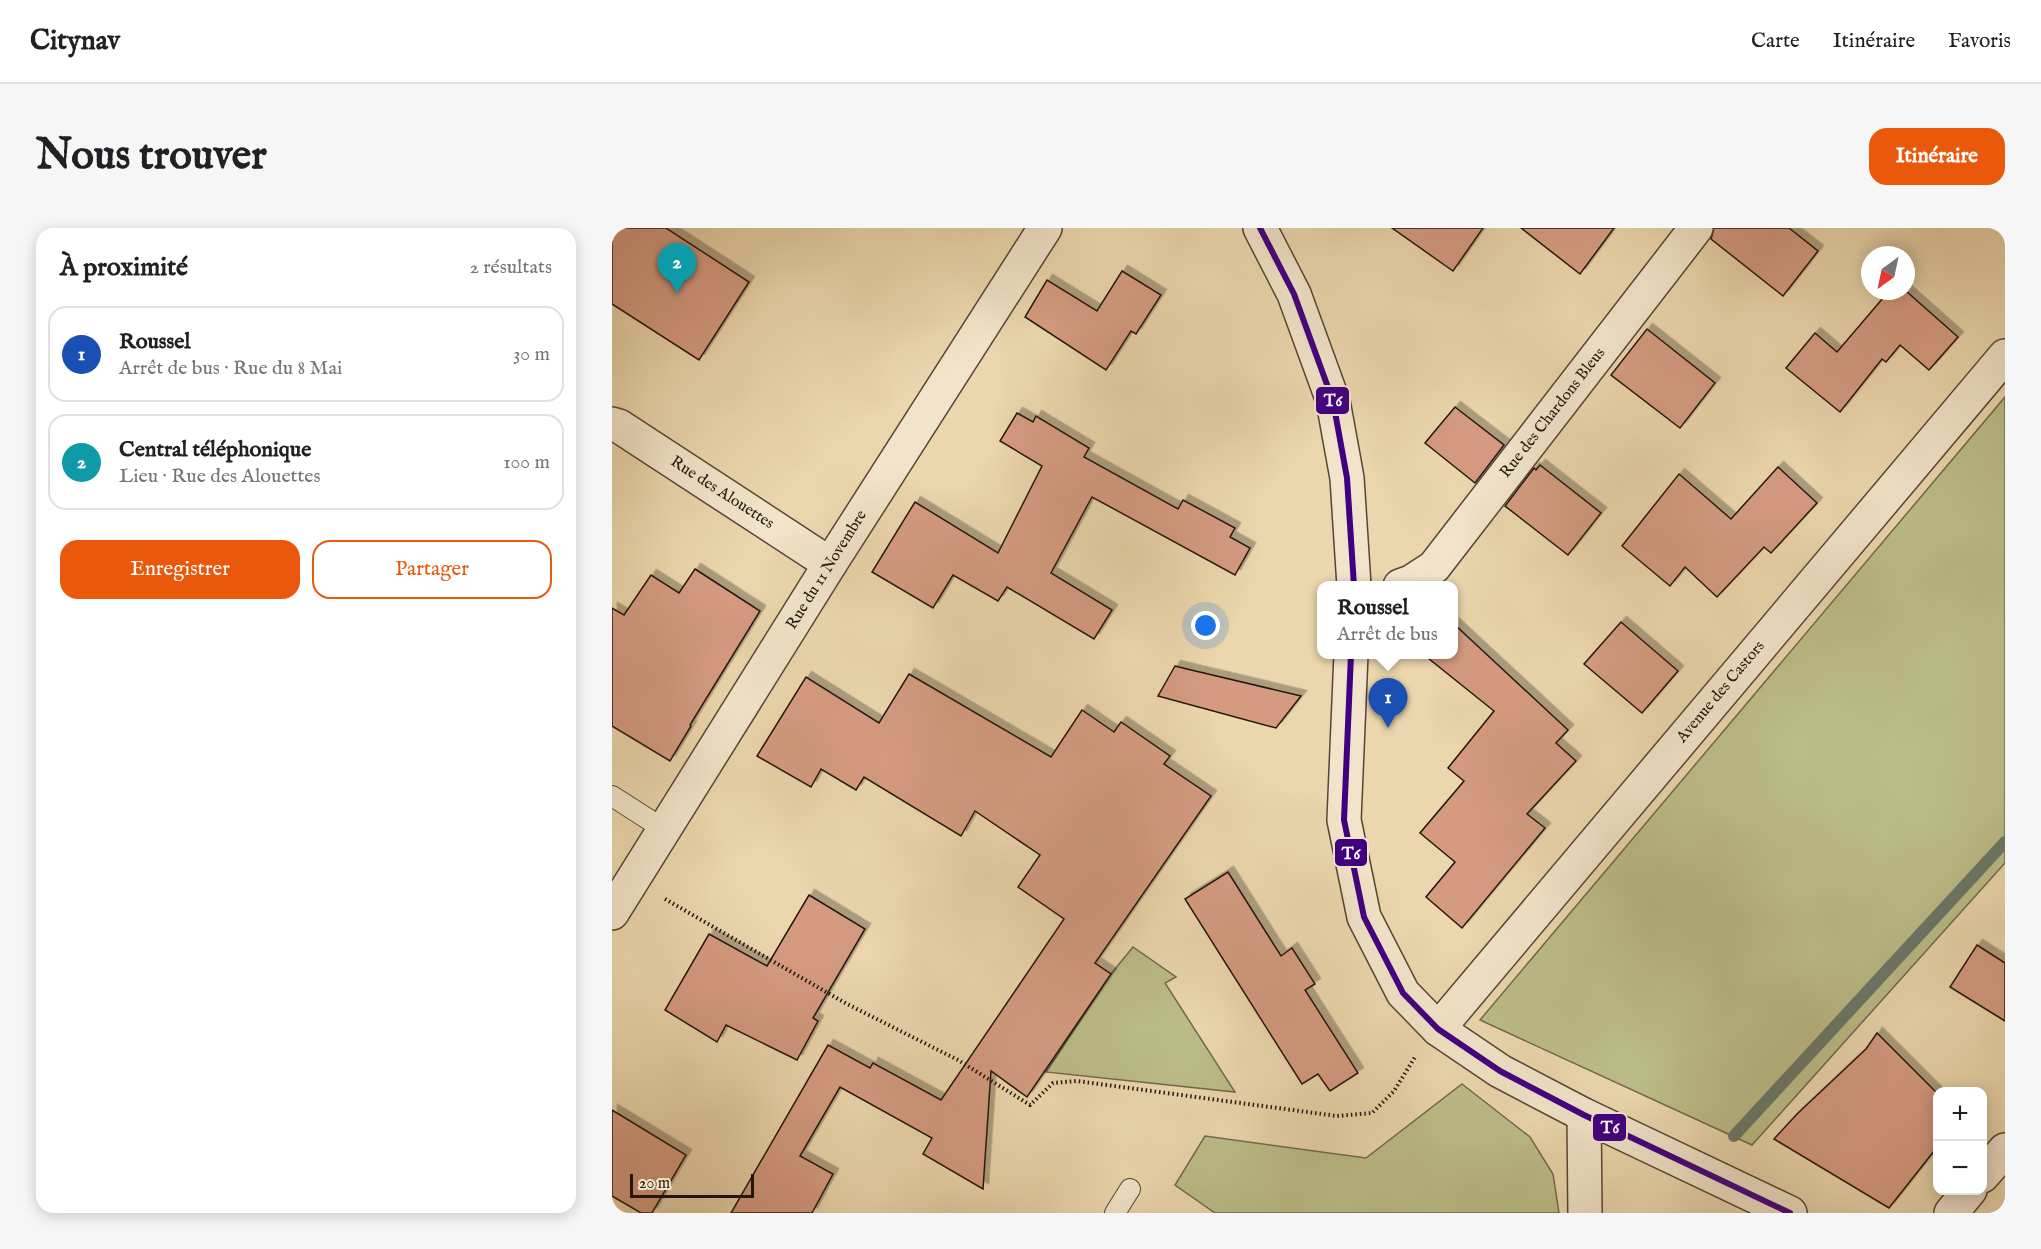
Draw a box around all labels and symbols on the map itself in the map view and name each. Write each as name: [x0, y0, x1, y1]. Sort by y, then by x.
pin: 2: [658, 244, 696, 293]
north arrow: [1861, 246, 1915, 300]
street label: Rue des Chardons Bleus: [1496, 344, 1610, 482]
line badge: T6: [1315, 386, 1350, 415]
text: T6: [1323, 392, 1343, 412]
street label: Rue des Alouettes: [666, 452, 778, 534]
street label: Rue du 11 Novembre: [782, 507, 872, 633]
your location: [1191, 611, 1220, 640]
street label: Avenue des Castors: [1672, 637, 1770, 748]
pin: 1: [1368, 678, 1408, 728]
line badge: T6: [1334, 838, 1368, 867]
text: T6: [1341, 845, 1361, 865]
line badge: T6: [1592, 1113, 1627, 1142]
text: T6: [1600, 1119, 1620, 1139]
scale bar: [630, 1171, 754, 1198]

